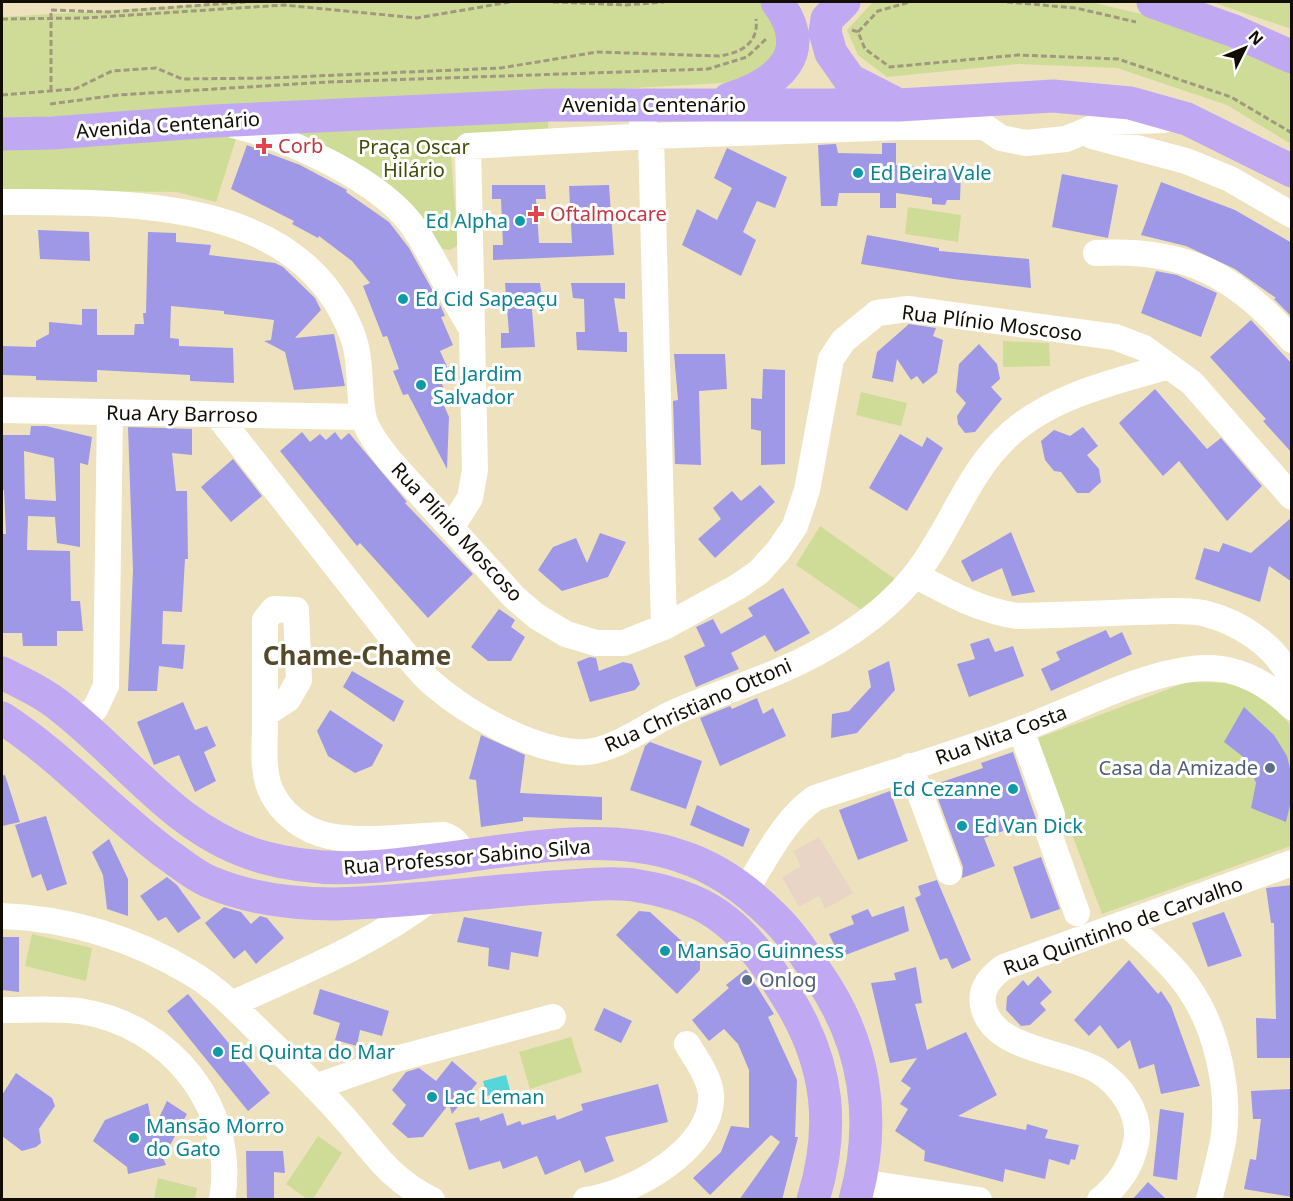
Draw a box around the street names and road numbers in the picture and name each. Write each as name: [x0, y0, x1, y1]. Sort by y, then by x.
street label: Avenida Centenário: [562, 91, 746, 118]
street label: Avenida Centenário: [75, 105, 261, 144]
street label: Rua Plínio Moscoso: [900, 298, 1084, 347]
street label: Rua Ary Barroso: [106, 399, 258, 428]
street label: Rua Plínio Moscoso: [386, 456, 529, 607]
street label: Rua Christiano Ottoni: [600, 651, 796, 758]
street label: Rua Nita Costa: [931, 698, 1070, 771]
street label: Rua Professor Sabino Silva: [342, 832, 592, 881]
street label: Rua Quintinho de Carvalho: [999, 870, 1246, 981]

